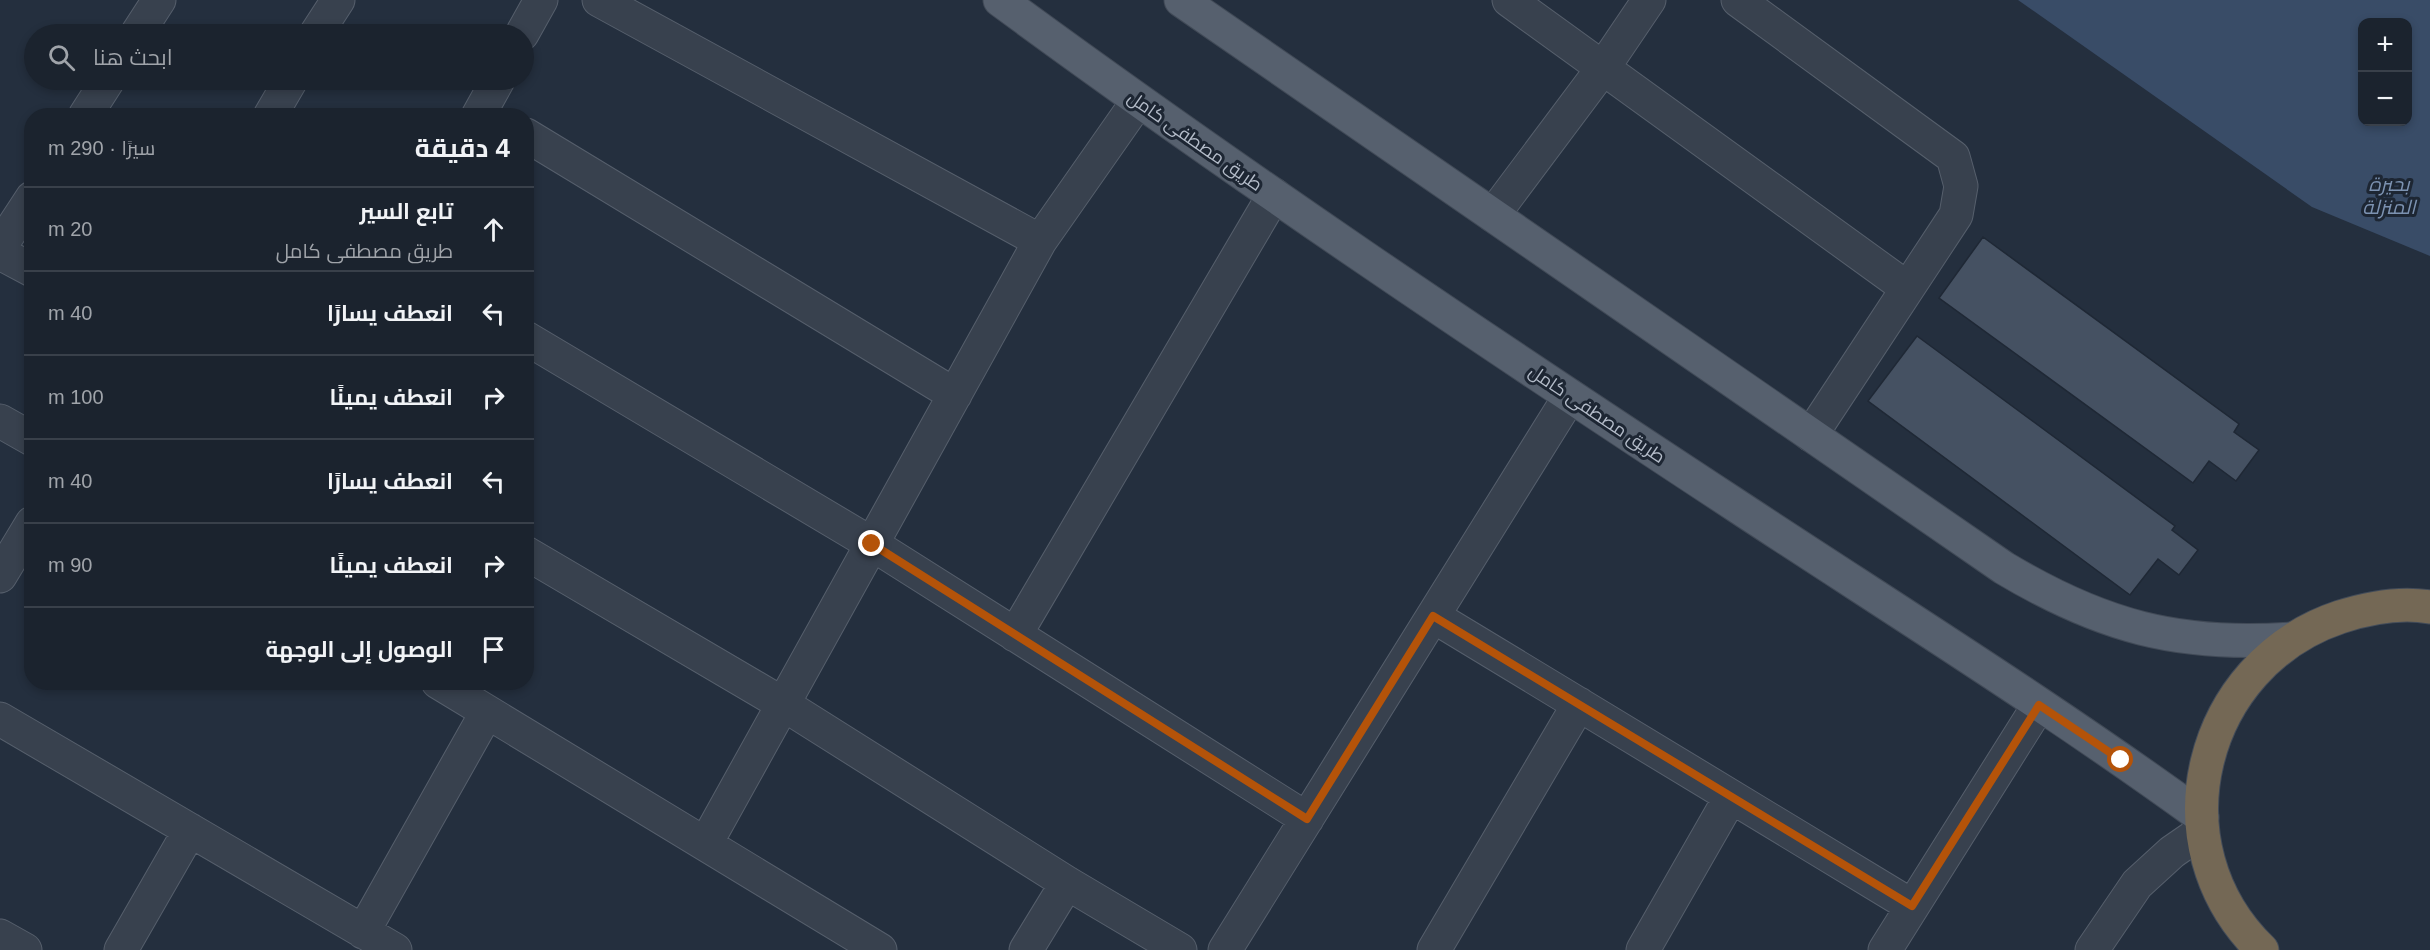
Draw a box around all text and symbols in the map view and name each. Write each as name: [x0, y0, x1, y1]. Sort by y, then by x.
map controls: [2358, 18, 2412, 126]
button: +: [2358, 18, 2412, 72]
search box: [24, 24, 534, 90]
icon: search: [45, 41, 78, 74]
text: ابحث هنا: [93, 45, 173, 70]
button: −: [2358, 72, 2412, 126]
street label: طريق مصطفى كامل: [1123, 87, 1266, 197]
text: 4 دقيقة: [415, 133, 510, 163]
text: سيرًا · 290 m: [48, 137, 155, 159]
water label: بحيرة المنزلة: [2362, 173, 2418, 219]
text: تابع السير: [359, 199, 453, 224]
icon: ahead: [477, 213, 510, 246]
text: 20 m: [48, 218, 92, 240]
text: طريق مصطفى كامل: [276, 240, 453, 262]
icon: left: [477, 297, 510, 330]
text: انعطف يسارًا: [327, 301, 453, 326]
text: 40 m: [48, 302, 92, 324]
street label: طريق مصطفى كامل: [1524, 361, 1669, 469]
icon: right: [477, 381, 510, 414]
text: انعطف يمينًا: [330, 385, 453, 410]
text: 100 m: [48, 386, 104, 408]
icon: left: [477, 465, 510, 498]
text: انعطف يسارًا: [327, 469, 453, 494]
text: 40 m: [48, 470, 92, 492]
route end: [858, 530, 884, 556]
icon: right: [477, 549, 510, 582]
text: انعطف يمينًا: [330, 553, 453, 578]
text: 90 m: [48, 554, 92, 576]
icon: arrive: [477, 633, 510, 666]
text: الوصول إلى الوجهة: [266, 637, 453, 662]
route start: [2107, 746, 2133, 772]

